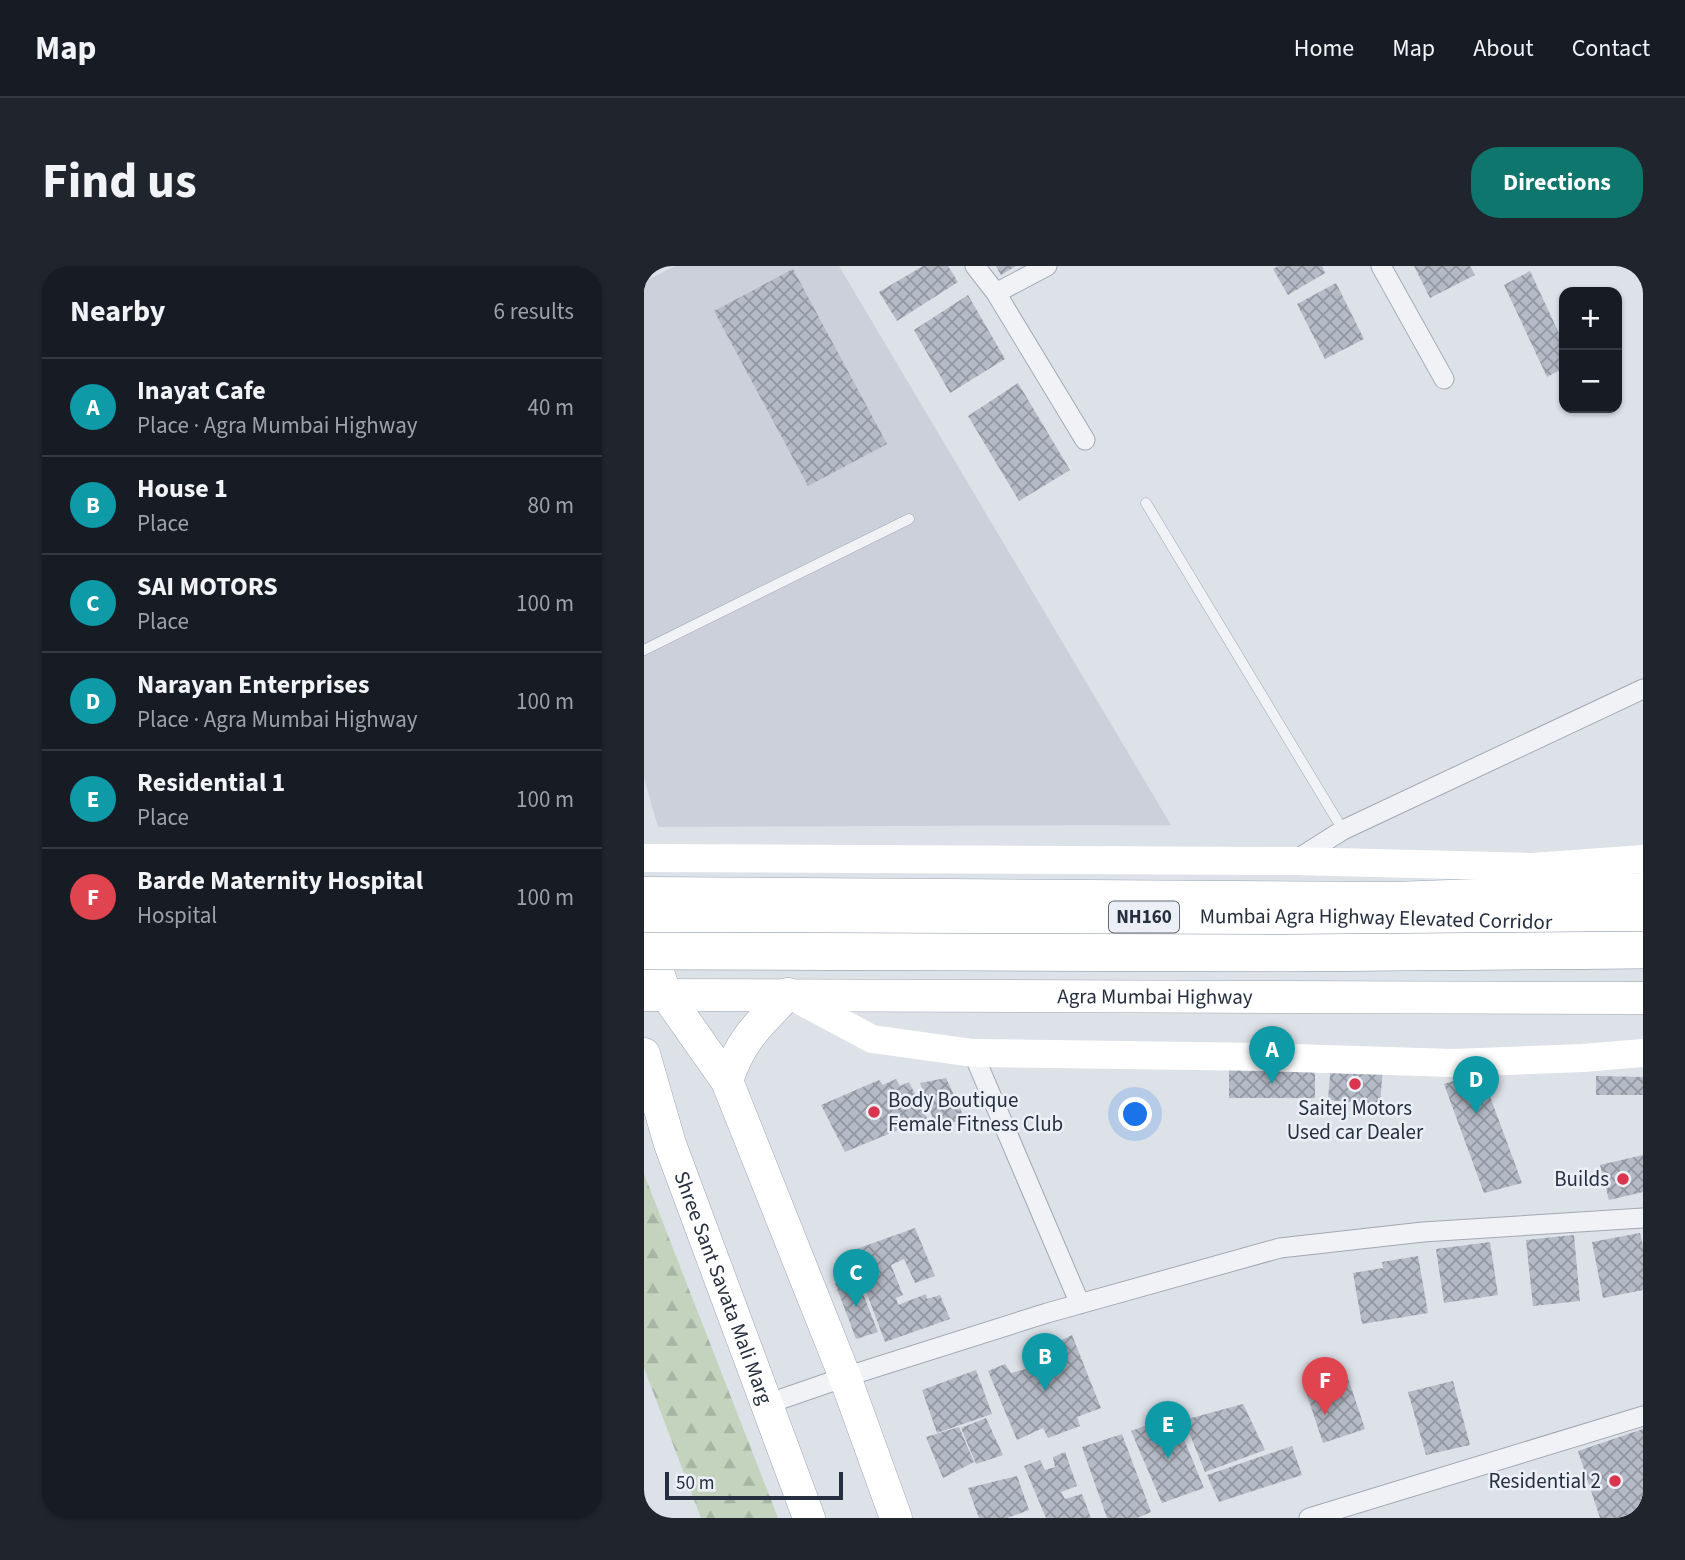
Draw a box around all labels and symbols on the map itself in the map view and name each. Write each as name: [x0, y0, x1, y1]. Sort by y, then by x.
street label: Mumbai Agra Highway Elevated Corridor: [1200, 901, 1553, 937]
road number: NH160: [1109, 902, 1179, 932]
street label: Agra Mumbai Highway: [1057, 981, 1253, 1012]
pin: A: [1249, 1026, 1295, 1084]
pin: D: [1453, 1056, 1499, 1114]
marker: Saitej Motors Used car Dealer: [1347, 1076, 1363, 1092]
place label: Body Boutique Female Fitness Club: [888, 1085, 1063, 1139]
place label: Saitej Motors Used car Dealer: [1287, 1093, 1424, 1147]
your location: [1118, 1097, 1152, 1131]
marker: Body Boutique Female Fitness Club: [866, 1104, 882, 1120]
place label: Builds: [1554, 1164, 1609, 1194]
street label: Shree Sant Savata Mali Marg: [666, 1167, 781, 1409]
marker: Builds: [1615, 1171, 1631, 1187]
pin: C: [833, 1249, 879, 1307]
pin: B: [1022, 1333, 1068, 1391]
pin: F: [1302, 1357, 1348, 1415]
pin: E: [1145, 1401, 1191, 1459]
place label: Residential 2: [1488, 1466, 1601, 1496]
scale bar: [665, 1469, 844, 1501]
marker: Residential 2: [1607, 1473, 1623, 1489]

